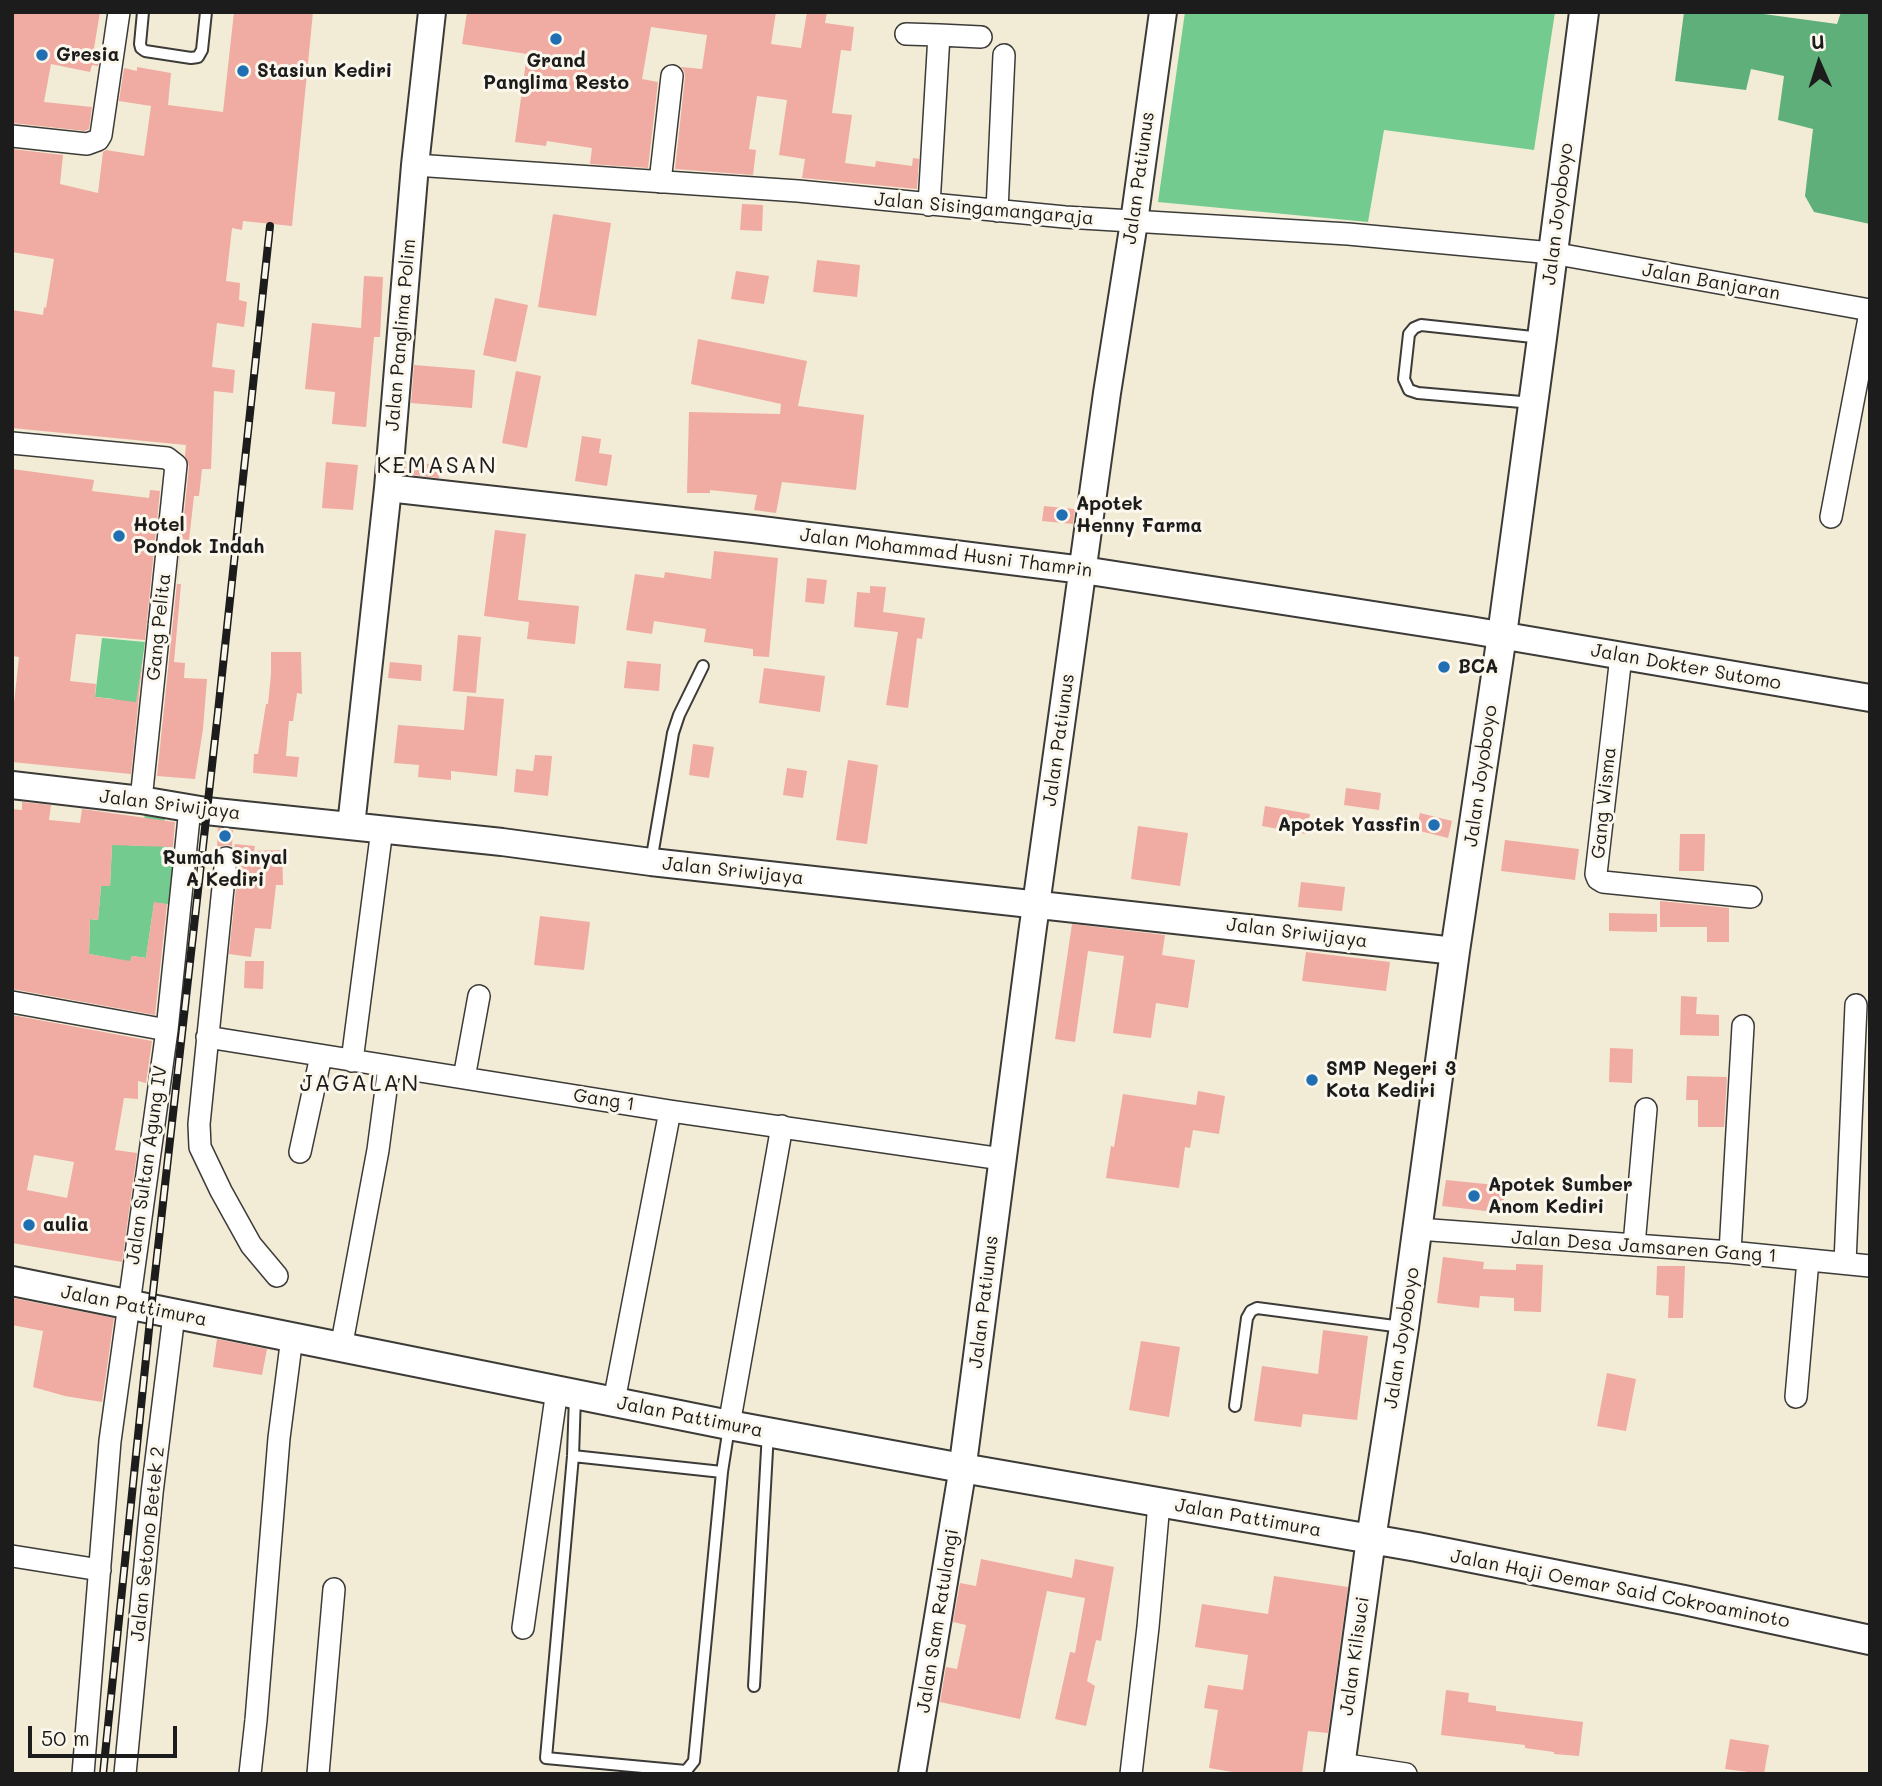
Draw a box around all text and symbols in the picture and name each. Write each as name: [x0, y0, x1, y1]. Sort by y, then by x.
north arrow: [1784, 28, 1854, 98]
text: U: [1811, 29, 1825, 54]
marker: Grand Panglima Resto: [548, 31, 564, 47]
place label: Gresia: [56, 44, 120, 66]
marker: Gresia: [34, 47, 50, 63]
place label: Grand Panglima Resto: [483, 50, 629, 94]
place label: Stasiun Kediri: [257, 60, 392, 82]
marker: Stasiun Kediri: [235, 63, 251, 79]
street label: Jalan Patiunus: [1118, 110, 1160, 246]
street label: Jalan Joyoboyo: [1538, 142, 1578, 286]
street label: Jalan Sisingamangaraja: [873, 188, 1095, 230]
street label: Jalan Panglima Polim: [381, 238, 421, 432]
street label: Jalan Banjaran: [1640, 259, 1782, 305]
district label: KEMASAN: [377, 452, 497, 480]
place label: Apotek Henny Farma: [1076, 493, 1202, 537]
marker: Apotek Henny Farma: [1054, 507, 1070, 523]
place label: Hotel Pondok Indah: [133, 514, 264, 558]
street label: Jalan Mohammad Husni Thamrin: [798, 524, 1094, 582]
marker: Hotel Pondok Indah: [111, 528, 127, 544]
street label: Gang Pelita: [142, 572, 176, 682]
street label: Jalan Dokter Sutomo: [1589, 639, 1783, 695]
place label: BCA: [1458, 656, 1498, 678]
marker: BCA: [1436, 659, 1452, 675]
street label: Jalan Patiunus: [1038, 672, 1080, 808]
street label: Jalan Joyoboyo: [1460, 704, 1502, 848]
street label: Gang Wisma: [1587, 746, 1621, 860]
street label: Jalan Sriwijaya: [98, 785, 242, 825]
place label: Apotek Yassfin: [1278, 814, 1420, 836]
marker: Apotek Yassfin: [1426, 817, 1442, 833]
marker: Rumah Sinyal A Kediri: [217, 828, 233, 844]
place label: Rumah Sinyal A Kediri: [163, 847, 287, 891]
street label: Jalan Sriwijaya: [661, 852, 805, 890]
street label: Jalan Sriwijaya: [1225, 913, 1369, 953]
place label: SMP Negeri 3 Kota Kediri: [1326, 1058, 1456, 1102]
street label: Jalan Sultan Agung IV: [122, 1064, 172, 1266]
district label: JAGALAN: [301, 1070, 419, 1098]
marker: SMP Negeri 3 Kota Kediri: [1304, 1072, 1320, 1088]
street label: Gang 1: [572, 1084, 636, 1116]
place label: Apotek Sumber Anom Kediri: [1488, 1174, 1633, 1218]
marker: Apotek Sumber Anom Kediri: [1466, 1188, 1482, 1204]
place label: aulia: [43, 1214, 89, 1236]
marker: aulia: [21, 1217, 37, 1233]
street label: Jalan Desa Jamsaren Gang 1: [1511, 1226, 1777, 1268]
street label: Jalan Patiunus: [965, 1234, 1003, 1370]
street label: Jalan Joyoboyo: [1380, 1266, 1424, 1410]
street label: Jalan Pattimura: [59, 1281, 209, 1331]
street label: Jalan Pattimura: [615, 1392, 765, 1442]
street label: Jalan Setono Betek 2: [126, 1445, 170, 1643]
street label: Jalan Pattimura: [1173, 1494, 1323, 1542]
street label: Jalan Sam Ratulangi: [912, 1527, 964, 1715]
street label: Jalan Haji Oemar Said Cokroaminoto: [1449, 1545, 1791, 1633]
street label: Jalan Kilisuci: [1335, 1595, 1375, 1717]
scale bar: [32, 1712, 180, 1756]
text: 50 m: [41, 1724, 90, 1751]

